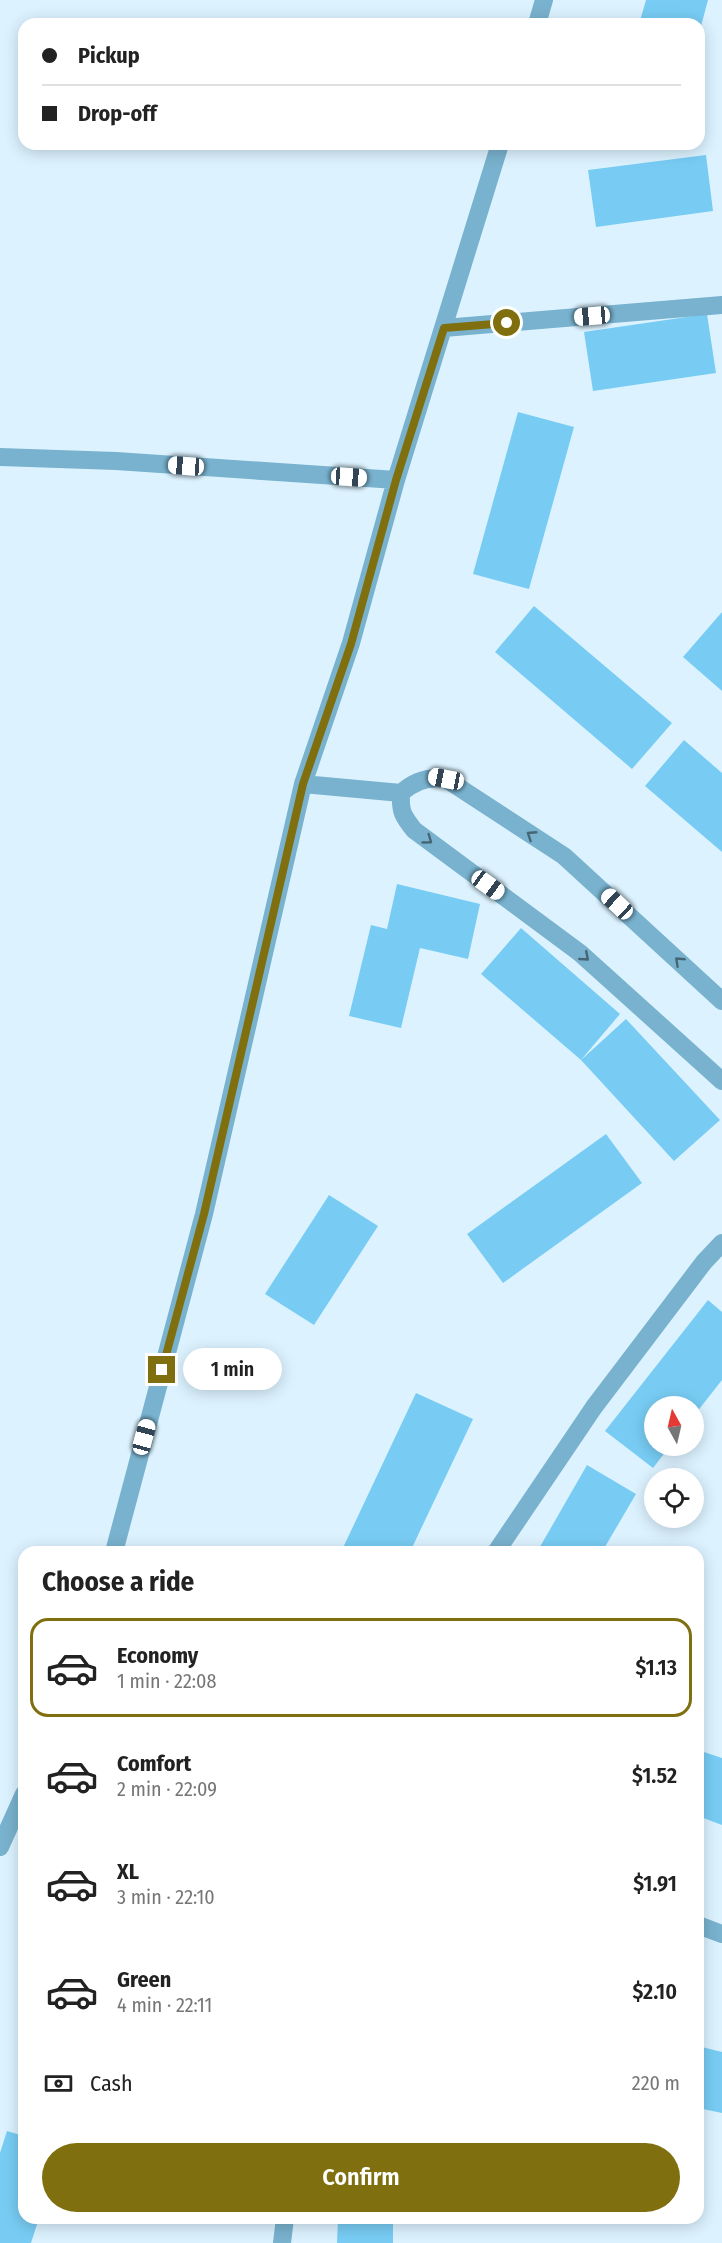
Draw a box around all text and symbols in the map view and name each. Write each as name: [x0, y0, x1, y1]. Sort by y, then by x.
text: Pickup: [78, 42, 140, 69]
text: Drop-off: [78, 100, 157, 127]
car: [573, 305, 611, 327]
route start: [493, 309, 520, 336]
car: [167, 456, 205, 476]
car: [330, 467, 368, 487]
car: [427, 767, 465, 791]
one-way arrow: [527, 830, 537, 842]
one-way arrow: [422, 833, 433, 844]
car: [468, 867, 508, 903]
car: [598, 885, 636, 923]
one-way arrow: [578, 950, 588, 961]
one-way arrow: [675, 957, 686, 968]
callout: 1 min: [183, 1349, 282, 1391]
route end: [148, 1356, 175, 1383]
text: 1 min: [211, 1357, 254, 1381]
north arrow: [644, 1396, 704, 1456]
map controls: [644, 1396, 704, 1528]
car: [131, 1417, 157, 1457]
button: locate: [644, 1468, 704, 1528]
text: Choose a ride: [42, 1566, 194, 1598]
icon: car: [45, 1641, 99, 1695]
text: Economy: [117, 1642, 198, 1669]
text: $1.13: [635, 1654, 677, 1681]
text: 1 min · 22:08: [117, 1669, 216, 1693]
icon: car: [45, 1749, 99, 1803]
text: Comfort: [117, 1750, 191, 1777]
text: $1.52: [632, 1762, 677, 1789]
text: 2 min · 22:09: [117, 1777, 217, 1801]
icon: car: [45, 1857, 99, 1911]
text: XL: [117, 1858, 139, 1885]
text: $1.91: [633, 1870, 677, 1897]
text: 3 min · 22:10: [117, 1885, 215, 1909]
icon: car: [45, 1965, 99, 2019]
text: Green: [117, 1966, 171, 1993]
text: $2.10: [632, 1978, 677, 2005]
text: 4 min · 22:11: [117, 1993, 212, 2017]
icon: cash: [42, 2067, 75, 2100]
text: Cash: [90, 2070, 133, 2097]
text: 220 m: [632, 2071, 680, 2095]
button: Confirm: [42, 2143, 680, 2212]

